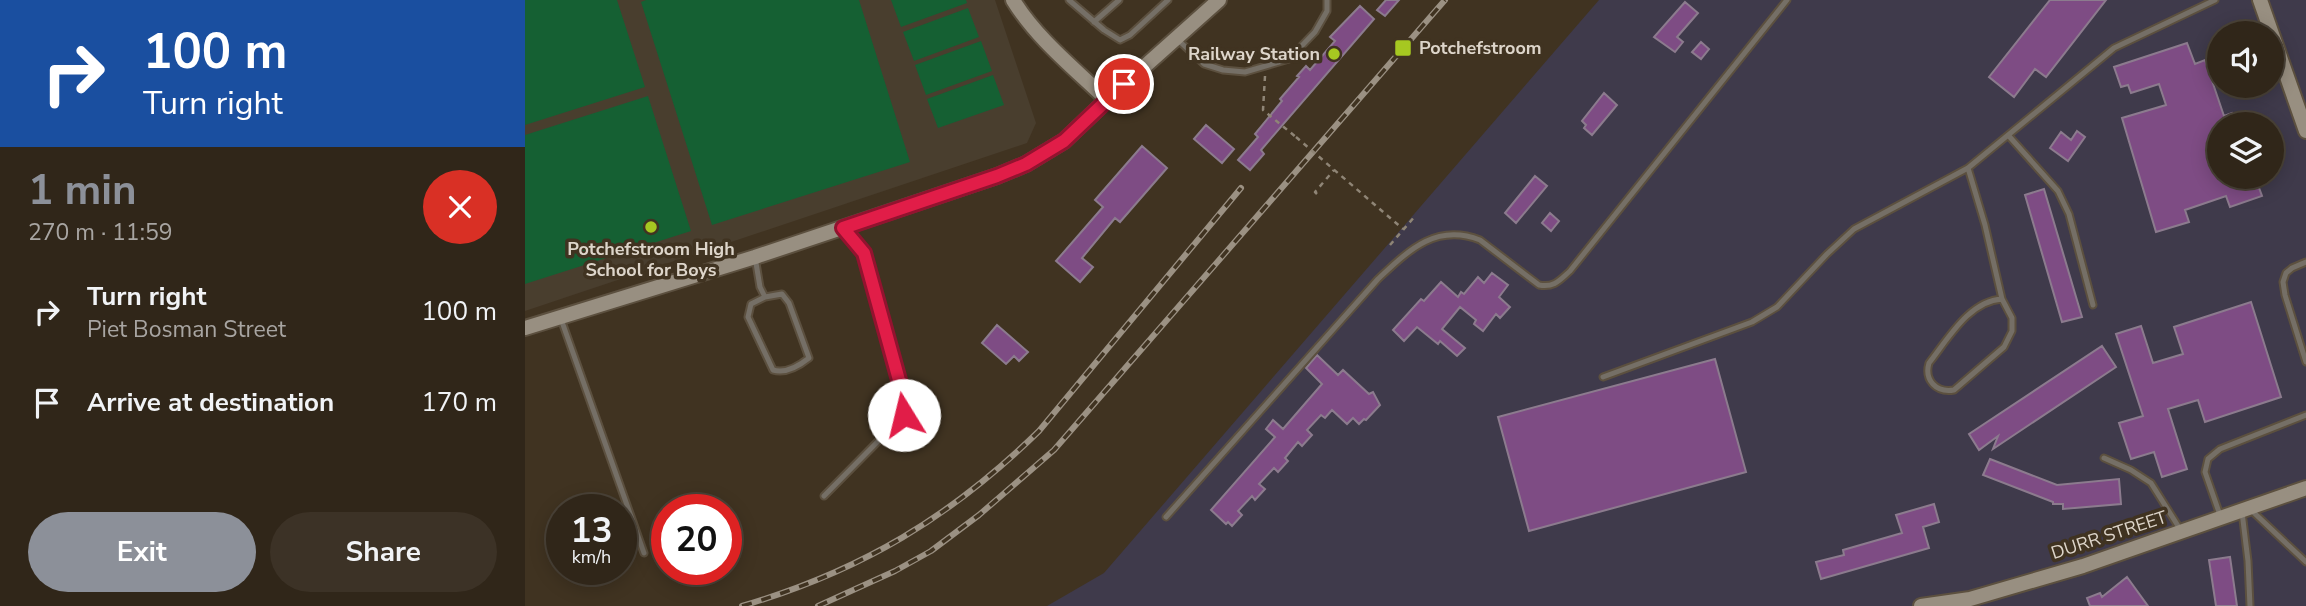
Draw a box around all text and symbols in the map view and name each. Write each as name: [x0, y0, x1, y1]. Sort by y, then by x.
text: 100 m: [143, 18, 287, 85]
map controls: [2207, 21, 2284, 189]
button: sound: [2207, 21, 2284, 98]
icon: right: [28, 28, 119, 119]
place label: Potchefstroom: [1419, 36, 1542, 60]
marker: Potchefstroom: [1393, 38, 1413, 58]
place label: Railway Station: [1188, 42, 1320, 66]
marker: Railway Station: [1326, 46, 1342, 62]
pin: [1094, 54, 1154, 114]
icon: arrive: [1105, 65, 1143, 103]
text: Turn right: [143, 82, 283, 125]
button: layers: [2207, 112, 2284, 189]
text: 1 min: [28, 162, 137, 219]
button: close: [423, 170, 497, 244]
text: 270 m · 11:59: [28, 217, 173, 248]
marker: Potchefstroom High School for Boys: [643, 219, 659, 235]
place label: Potchefstroom High School for Boys: [567, 237, 735, 282]
text: Turn right: [87, 279, 206, 314]
icon: right: [28, 293, 66, 331]
text: 100 m: [421, 294, 497, 329]
text: Piet Bosman Street: [87, 314, 286, 345]
position arrow: [867, 378, 941, 452]
icon: arrive: [28, 384, 66, 422]
text: Arrive at destination: [87, 385, 334, 420]
text: 170 m: [421, 385, 497, 420]
speed limit sign: 20: [651, 494, 742, 585]
street label: DURR STREET: [2048, 505, 2170, 565]
text: 13: [570, 507, 613, 554]
button: Exit: [28, 512, 256, 592]
button: Share: [270, 512, 497, 592]
text: km/h: [572, 545, 611, 569]

